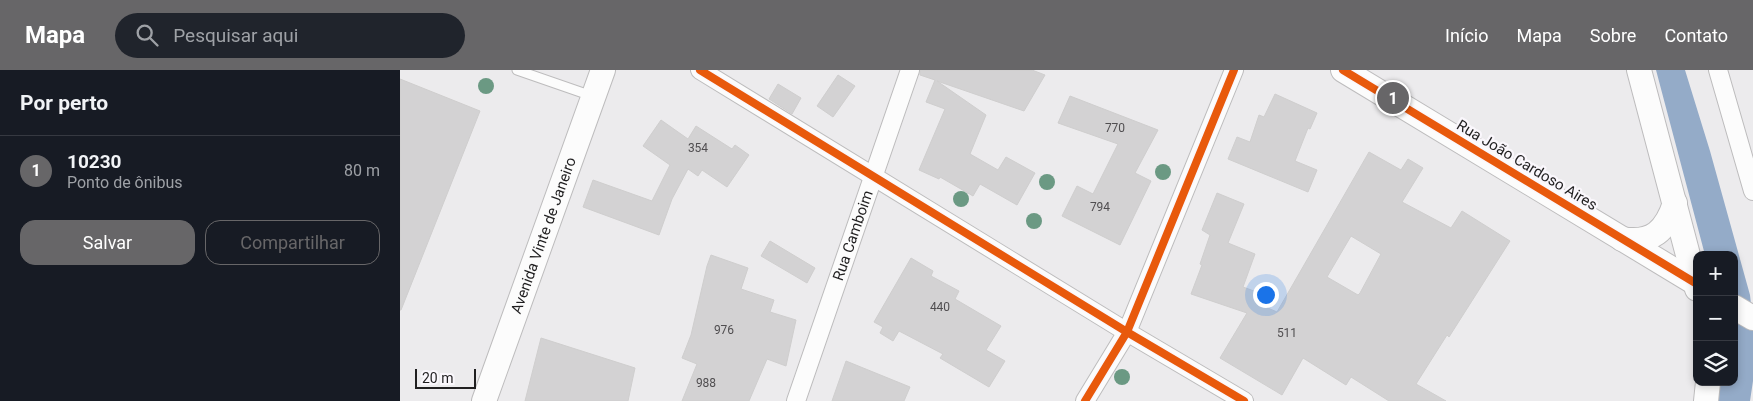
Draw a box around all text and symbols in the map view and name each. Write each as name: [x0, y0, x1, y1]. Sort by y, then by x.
search box: [115, 13, 465, 58]
text: Mapa: [25, 21, 85, 49]
icon: search: [133, 21, 161, 49]
text: Pesquisar aqui: [173, 24, 298, 47]
text: Início: [1445, 25, 1488, 46]
text: Mapa: [1516, 25, 1562, 46]
text: Sobre: [1590, 25, 1636, 46]
text: Contato: [1664, 25, 1728, 46]
pin: 1: [1377, 79, 1409, 117]
text: Por perto: [20, 91, 108, 115]
street label: Rua João Cardoso Aires: [1454, 116, 1600, 214]
house number: 770: [1105, 121, 1125, 135]
house number: 354: [688, 141, 708, 155]
text: 10230: [67, 150, 122, 173]
street label: Avenida Vinte de Janeiro: [507, 155, 580, 316]
text: 1: [31, 161, 41, 180]
text: 80 m: [344, 161, 380, 180]
text: Ponto de ônibus: [67, 173, 183, 192]
street label: Rua Camboim: [829, 188, 877, 283]
house number: 794: [1090, 200, 1110, 214]
button: Salvar: [20, 220, 195, 265]
button: Compartilhar: [205, 220, 380, 265]
map controls: [1693, 251, 1738, 386]
button: +: [1693, 251, 1738, 296]
your location: [1253, 282, 1279, 308]
button: −: [1693, 296, 1738, 341]
house number: 440: [930, 300, 950, 314]
house number: 976: [714, 323, 734, 337]
house number: 511: [1277, 326, 1297, 340]
button: layers: [1693, 341, 1738, 386]
scale bar: [415, 366, 476, 389]
text: 20 m: [422, 370, 454, 386]
house number: 988: [696, 376, 716, 390]

